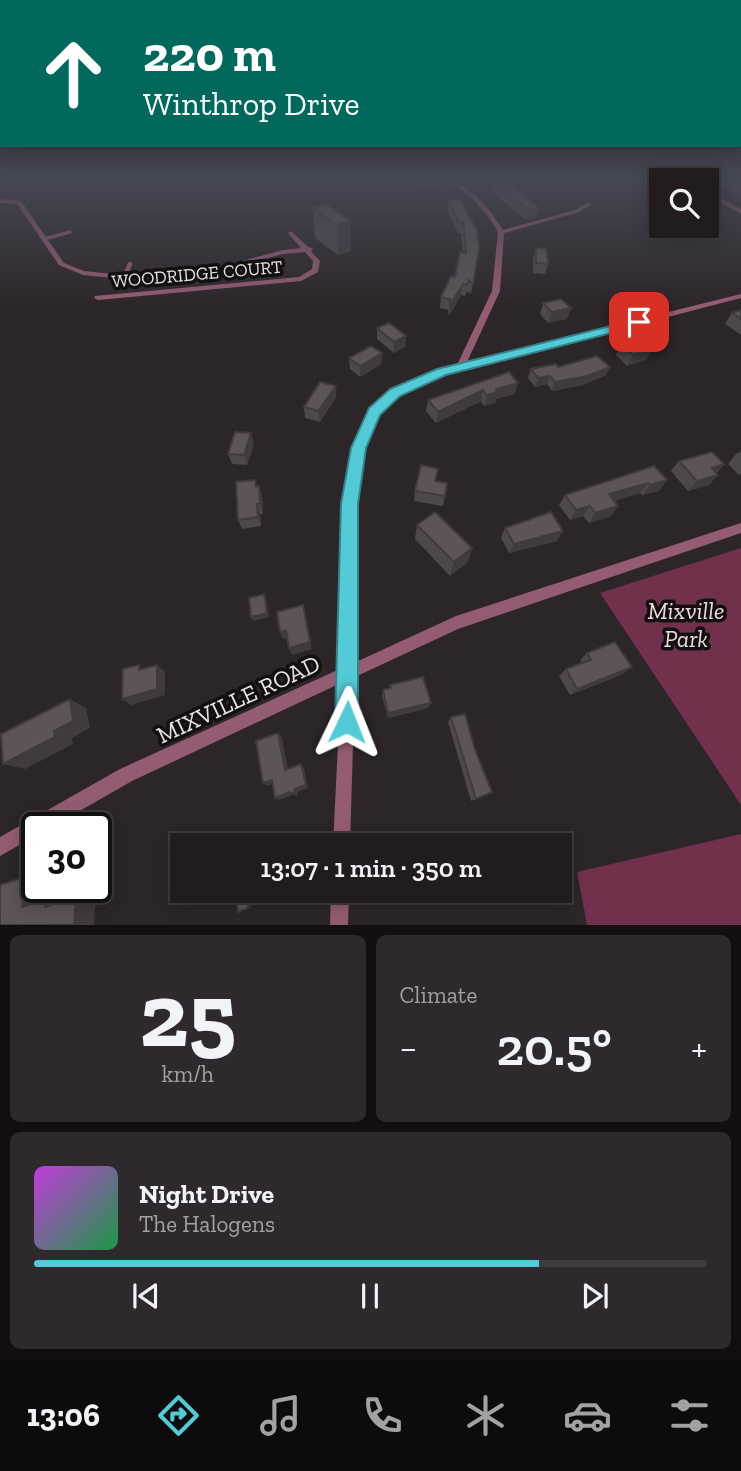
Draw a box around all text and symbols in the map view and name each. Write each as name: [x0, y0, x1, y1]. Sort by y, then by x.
text: 220 m: [143, 25, 276, 84]
icon: ahead: [28, 28, 119, 119]
text: Winthrop Drive: [143, 85, 359, 123]
map controls: [649, 168, 719, 238]
button: search: [649, 168, 719, 238]
street label: WOODRIDGE COURT: [111, 256, 283, 292]
pin: [609, 292, 669, 352]
icon: arrive: [620, 303, 658, 341]
park label: Mixville Park: [647, 596, 725, 653]
street label: MIXVILLE ROAD: [152, 648, 324, 750]
position arrow: [310, 685, 384, 759]
speed limit sign: 30: [21, 812, 112, 903]
text: 13:07 · 1 min · 350 m: [260, 852, 482, 884]
text: 25: [140, 960, 236, 1069]
text: Climate: [400, 981, 477, 1009]
text: 20.5°: [496, 1016, 612, 1078]
text: −: [400, 1025, 417, 1071]
text: +: [691, 1025, 707, 1071]
text: km/h: [162, 1060, 214, 1088]
text: Night Drive: [139, 1178, 274, 1210]
text: The Halogens: [139, 1210, 275, 1238]
icon: previous: [127, 1277, 165, 1315]
icon: pause: [351, 1277, 389, 1315]
icon: next: [576, 1277, 614, 1315]
icon: directions: [154, 1391, 203, 1440]
icon: music: [256, 1391, 305, 1440]
icon: phone: [358, 1391, 407, 1440]
icon: climate: [461, 1391, 510, 1440]
icon: car: [563, 1391, 612, 1440]
icon: filters: [665, 1391, 714, 1440]
text: 13:06: [27, 1396, 100, 1434]

